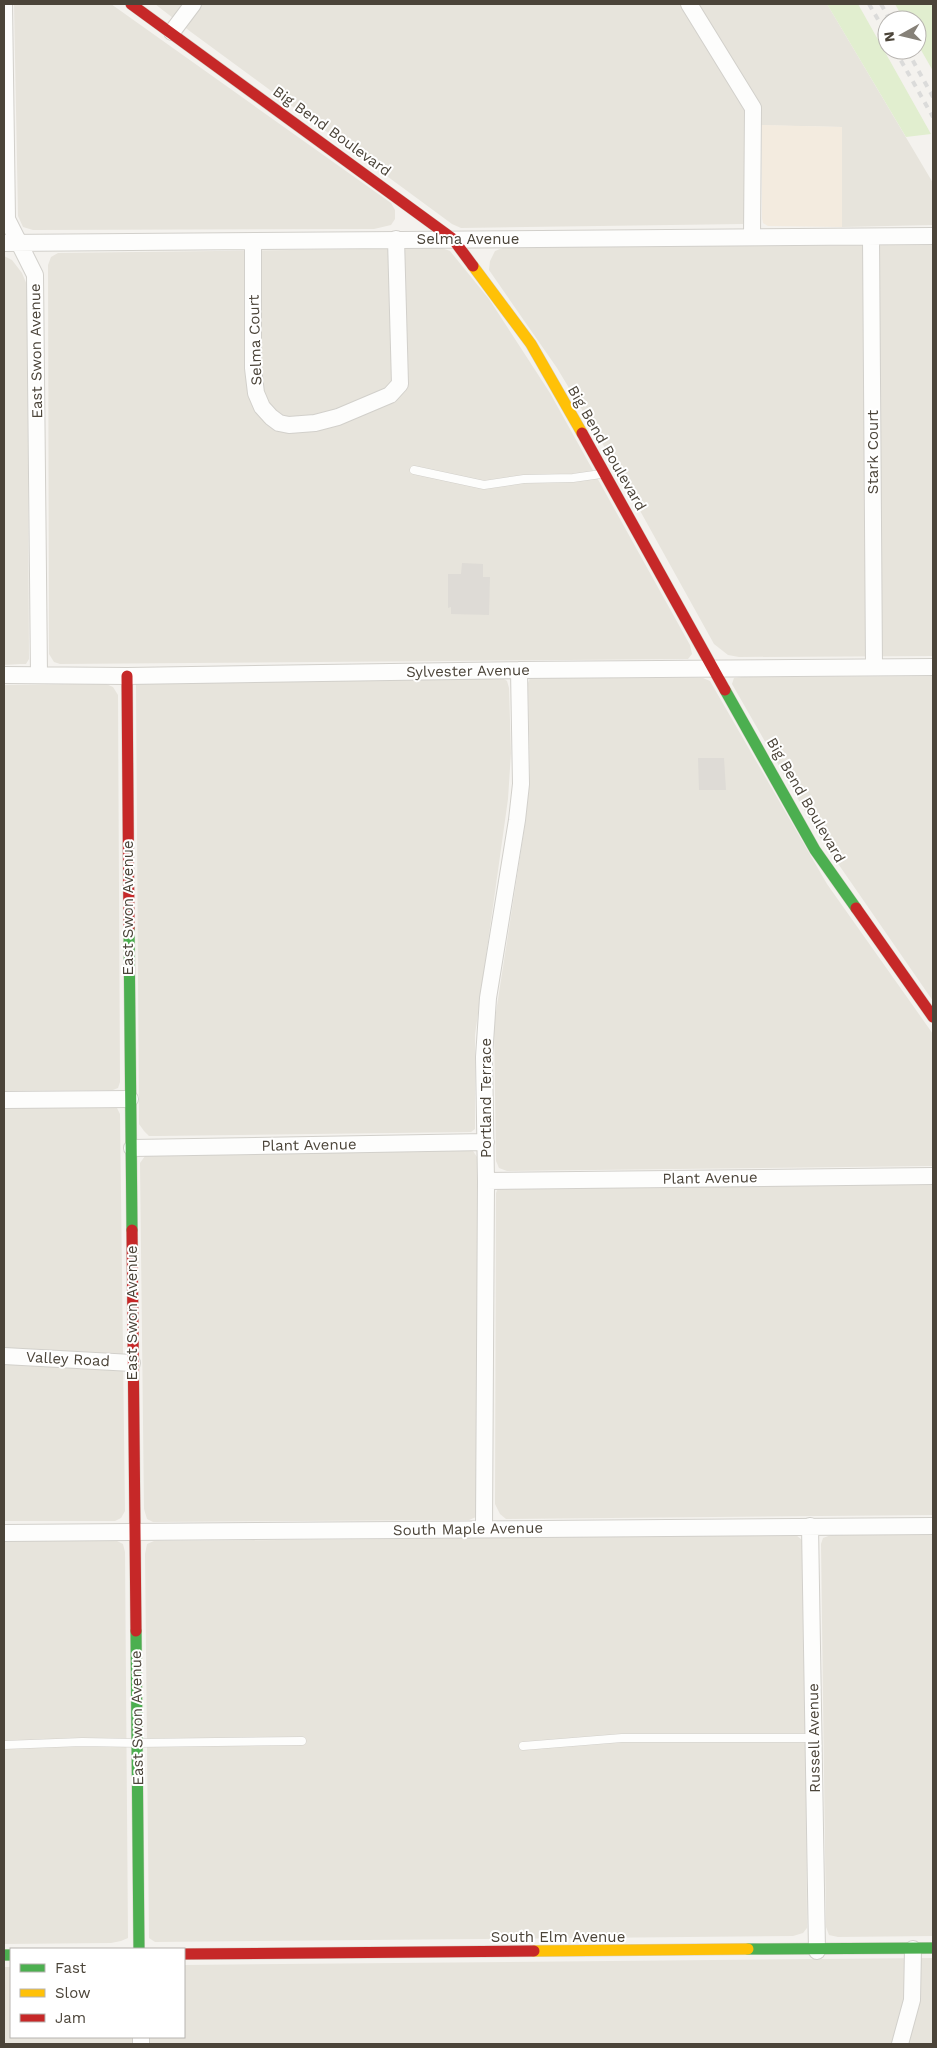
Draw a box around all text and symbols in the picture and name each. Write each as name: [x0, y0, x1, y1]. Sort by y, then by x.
north arrow: [877, 10, 927, 60]
text: N: [880, 31, 898, 43]
street label: Big Bend Boulevard: [269, 82, 395, 180]
street label: Selma Avenue: [417, 230, 519, 248]
street label: East Swon Avenue: [26, 283, 46, 419]
street label: Selma Court: [244, 294, 266, 386]
street label: Big Bend Boulevard: [564, 382, 650, 514]
street label: Stark Court: [864, 409, 882, 494]
street label: Sylvester Avenue: [406, 661, 530, 681]
street label: Big Bend Boulevard: [763, 734, 849, 866]
street label: East Swon Avenue: [119, 840, 137, 976]
street label: Portland Terrace: [477, 1038, 495, 1158]
street label: Plant Avenue: [261, 1135, 357, 1155]
street label: Plant Avenue: [662, 1168, 758, 1188]
street label: East Swon Avenue: [123, 1245, 141, 1381]
street label: Valley Road: [26, 1348, 110, 1370]
street label: South Maple Avenue: [393, 1519, 543, 1539]
street label: East Swon Avenue: [127, 1650, 147, 1786]
street label: Russell Avenue: [804, 1683, 824, 1793]
street label: South Elm Avenue: [491, 1928, 625, 1946]
legend: [10, 1948, 185, 2038]
text: Fast: [55, 1959, 87, 1977]
text: Slow: [55, 1984, 91, 2002]
text: Jam: [55, 2009, 86, 2027]

